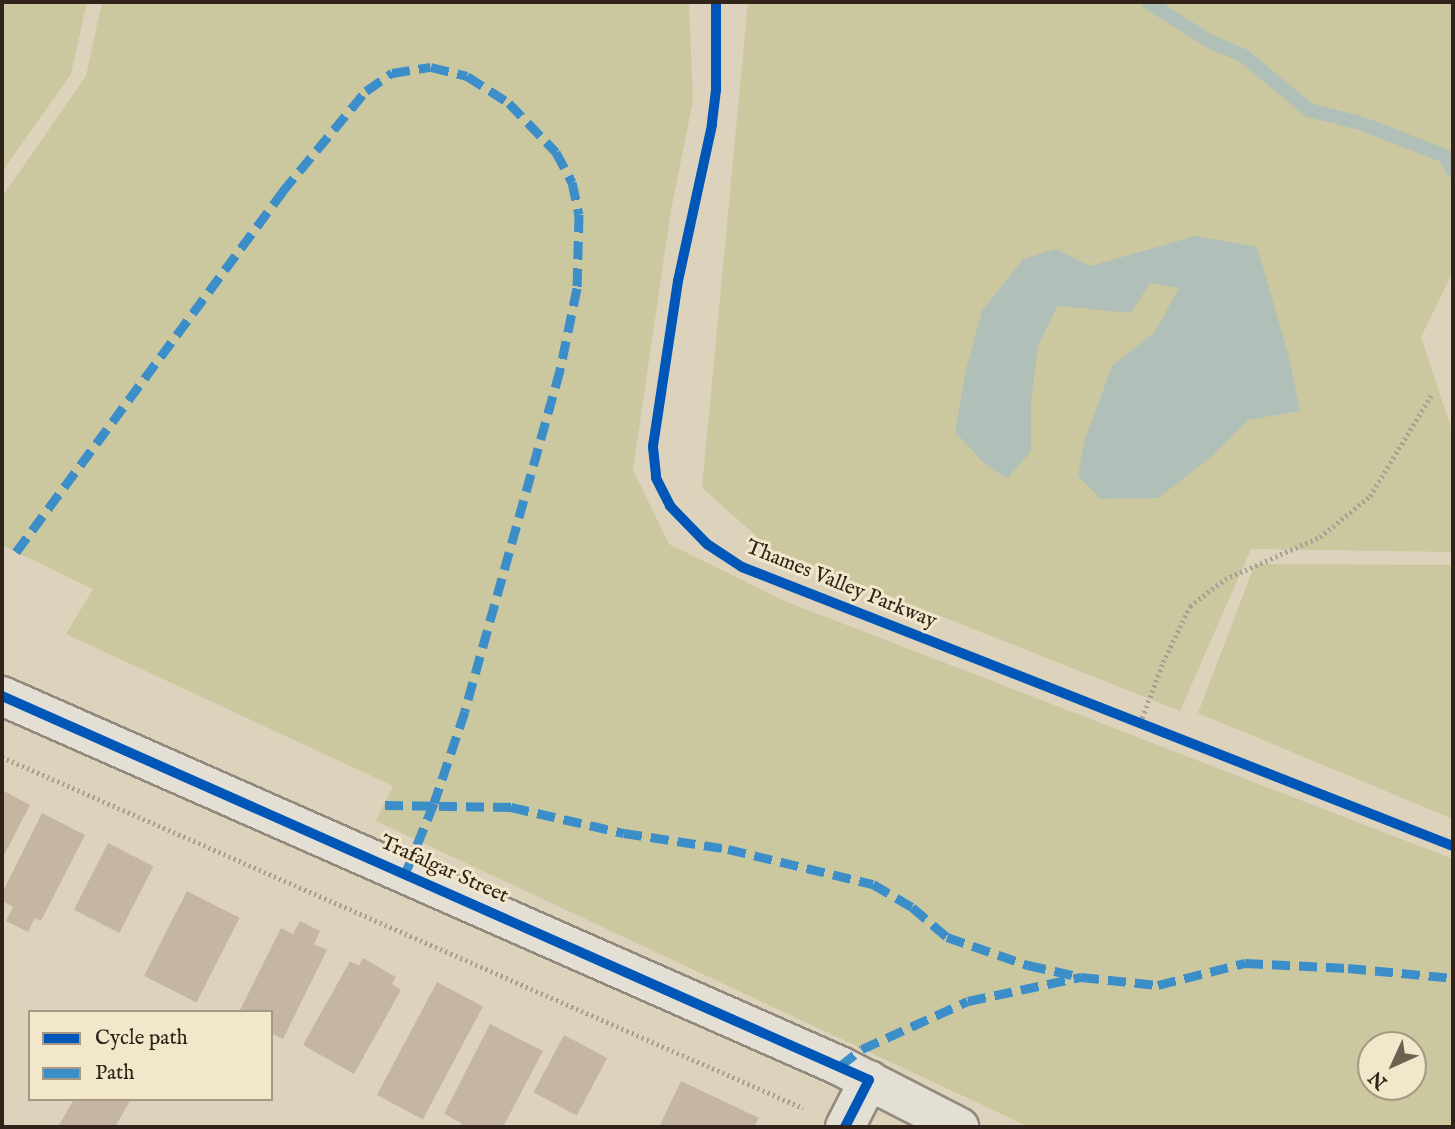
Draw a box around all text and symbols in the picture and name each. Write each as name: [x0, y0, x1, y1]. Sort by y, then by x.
street label: Thames Valley Parkway: [742, 535, 940, 635]
street label: Trafalgar Street: [376, 830, 512, 910]
legend: [28, 1010, 273, 1101]
text: Cycle path: [95, 1025, 188, 1052]
north arrow: [1357, 1031, 1427, 1101]
text: Path: [95, 1060, 134, 1087]
text: N: [1364, 1065, 1393, 1094]

